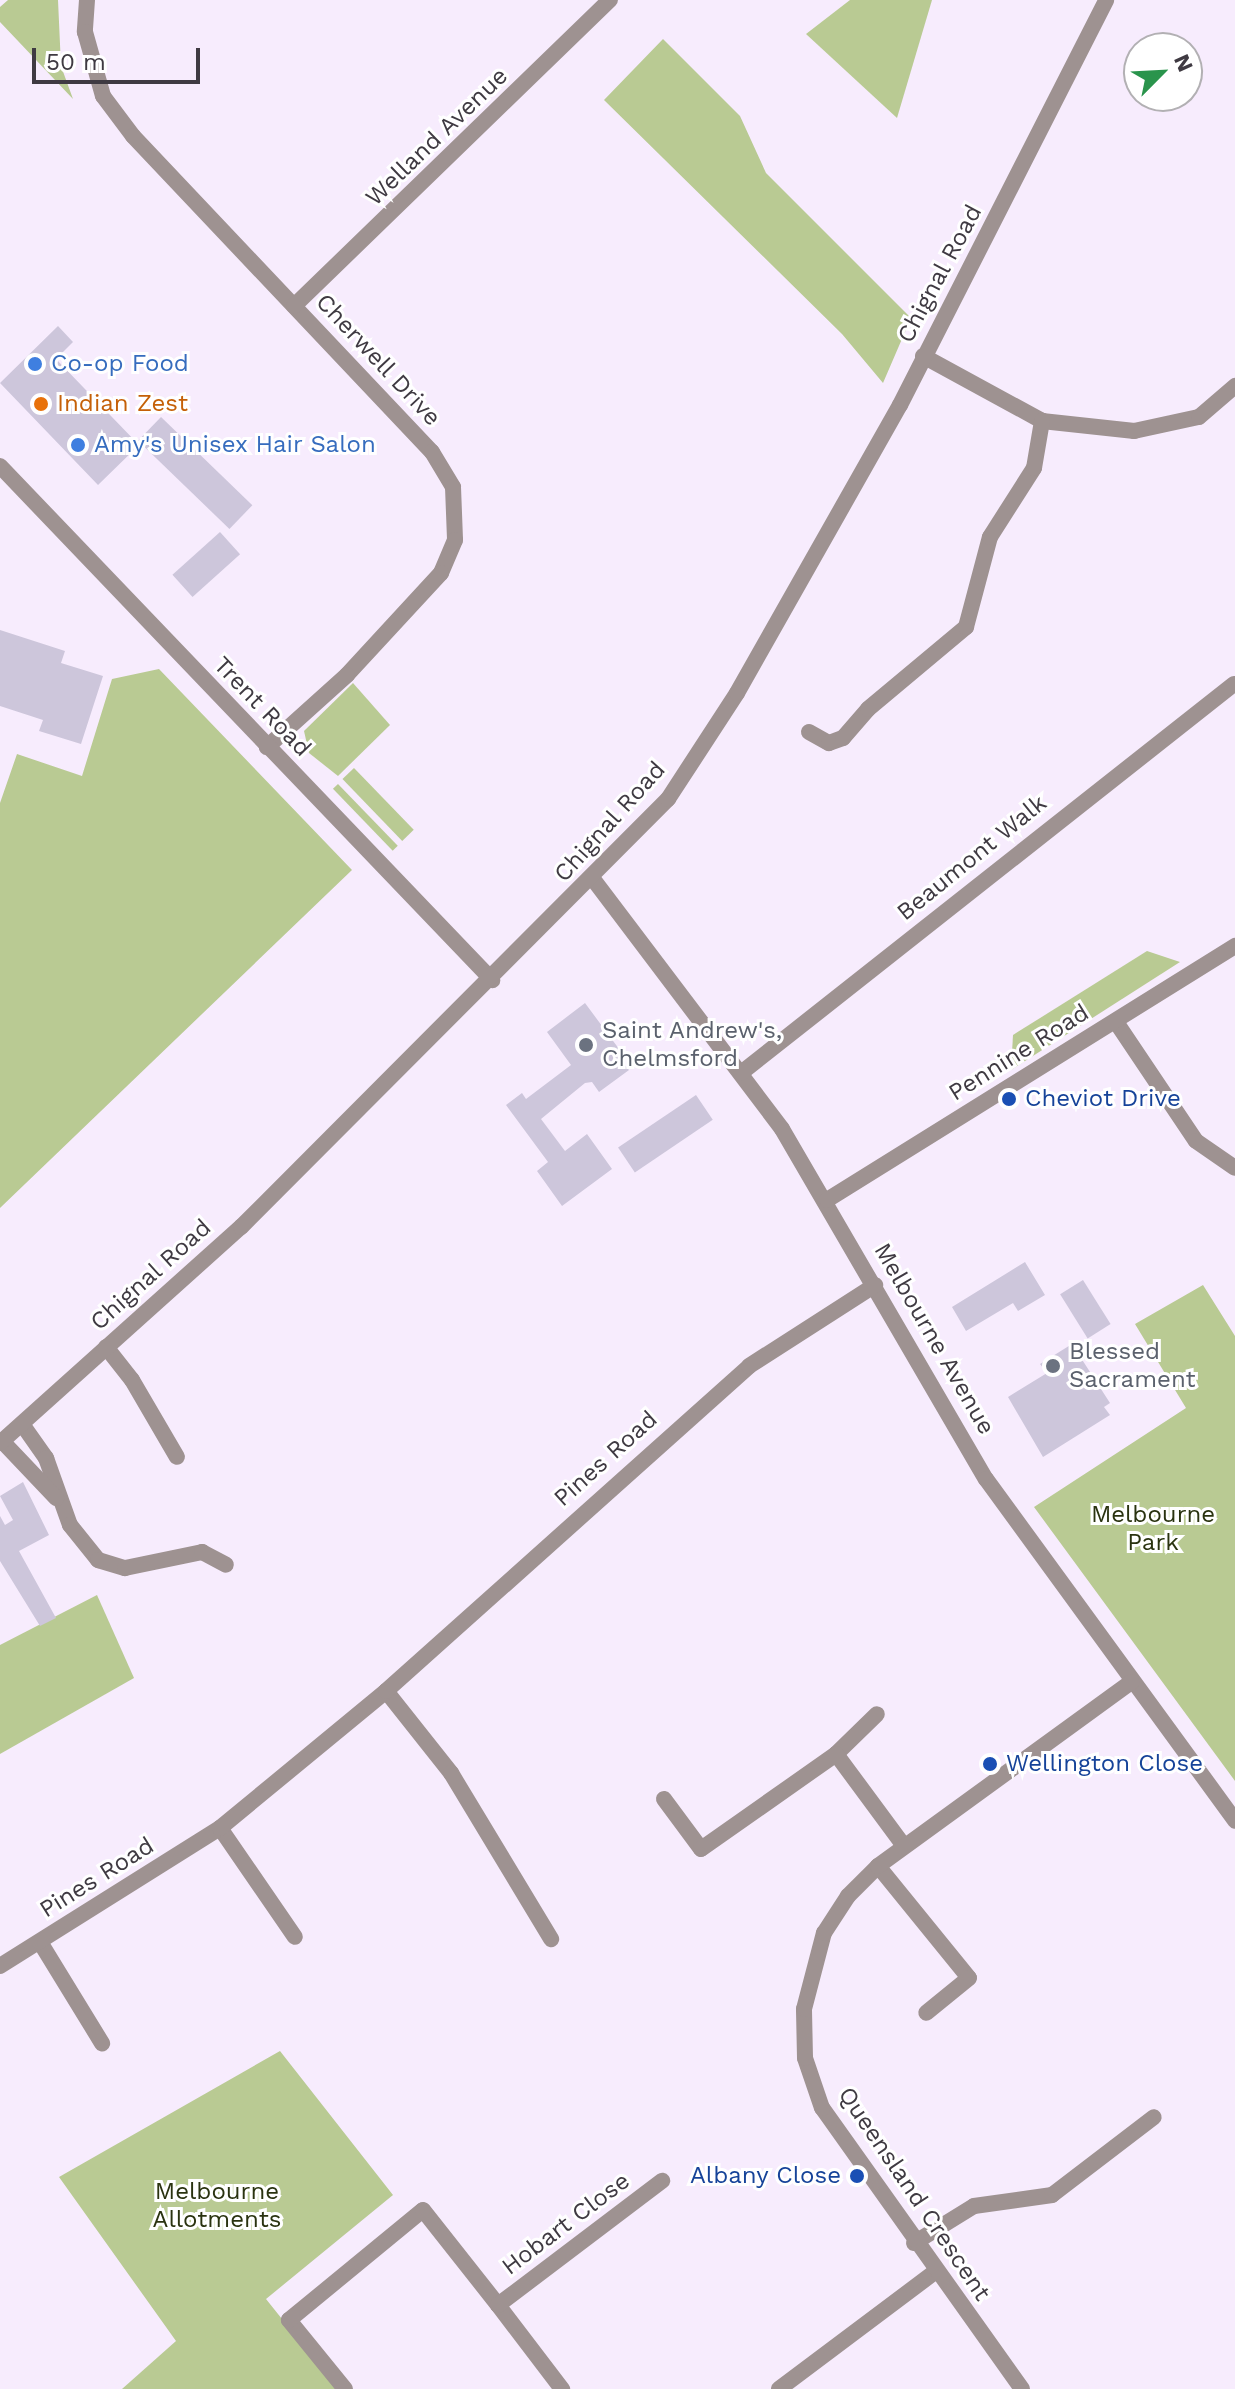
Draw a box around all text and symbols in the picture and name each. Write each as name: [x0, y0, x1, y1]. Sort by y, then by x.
scale bar: [36, 32, 204, 82]
north arrow: [1123, 32, 1203, 112]
text: 50 m: [46, 48, 106, 76]
text: N: [1169, 50, 1198, 75]
street label: Welland Avenue: [360, 62, 514, 212]
street label: Chignal Road: [891, 200, 989, 348]
street label: Cherwell Drive: [309, 288, 447, 432]
place label: Co-op Food: [51, 350, 189, 378]
marker: Co-op Food: [26, 355, 44, 373]
place label: Indian Zest: [57, 390, 188, 418]
marker: Indian Zest: [32, 395, 50, 413]
place label: Amy's Unisex Hair Salon: [94, 431, 377, 459]
marker: Amy's Unisex Hair Salon: [69, 436, 87, 454]
street label: Trent Road: [207, 651, 317, 763]
street label: Chignal Road: [548, 756, 672, 888]
street label: Beaumont Walk: [891, 789, 1053, 927]
street label: Pennine Road: [944, 998, 1094, 1108]
place label: Saint Andrew's, Chelmsford: [602, 1017, 783, 1073]
marker: Saint Andrew's, Chelmsford: [577, 1036, 595, 1054]
place label: Cheviot Drive: [1025, 1085, 1181, 1113]
marker: Cheviot Drive: [1000, 1090, 1018, 1108]
street label: Chignal Road: [85, 1213, 217, 1337]
street label: Melbourne Avenue: [867, 1238, 1001, 1440]
place label: Blessed Sacrament: [1069, 1338, 1196, 1394]
marker: Blessed Sacrament: [1044, 1357, 1062, 1375]
street label: Pines Road: [548, 1405, 664, 1513]
park label: Melbourne Park: [1091, 1501, 1215, 1557]
place label: Wellington Close: [1006, 1750, 1203, 1778]
marker: Wellington Close: [981, 1755, 999, 1773]
street label: Pines Road: [35, 1832, 159, 1924]
street label: Queensland Crescent: [832, 2082, 996, 2306]
place label: Albany Close: [689, 2162, 841, 2190]
street label: Hobart Close: [496, 2167, 636, 2281]
marker: Albany Close: [848, 2167, 866, 2185]
park label: Melbourne Allotments: [153, 2178, 281, 2234]

